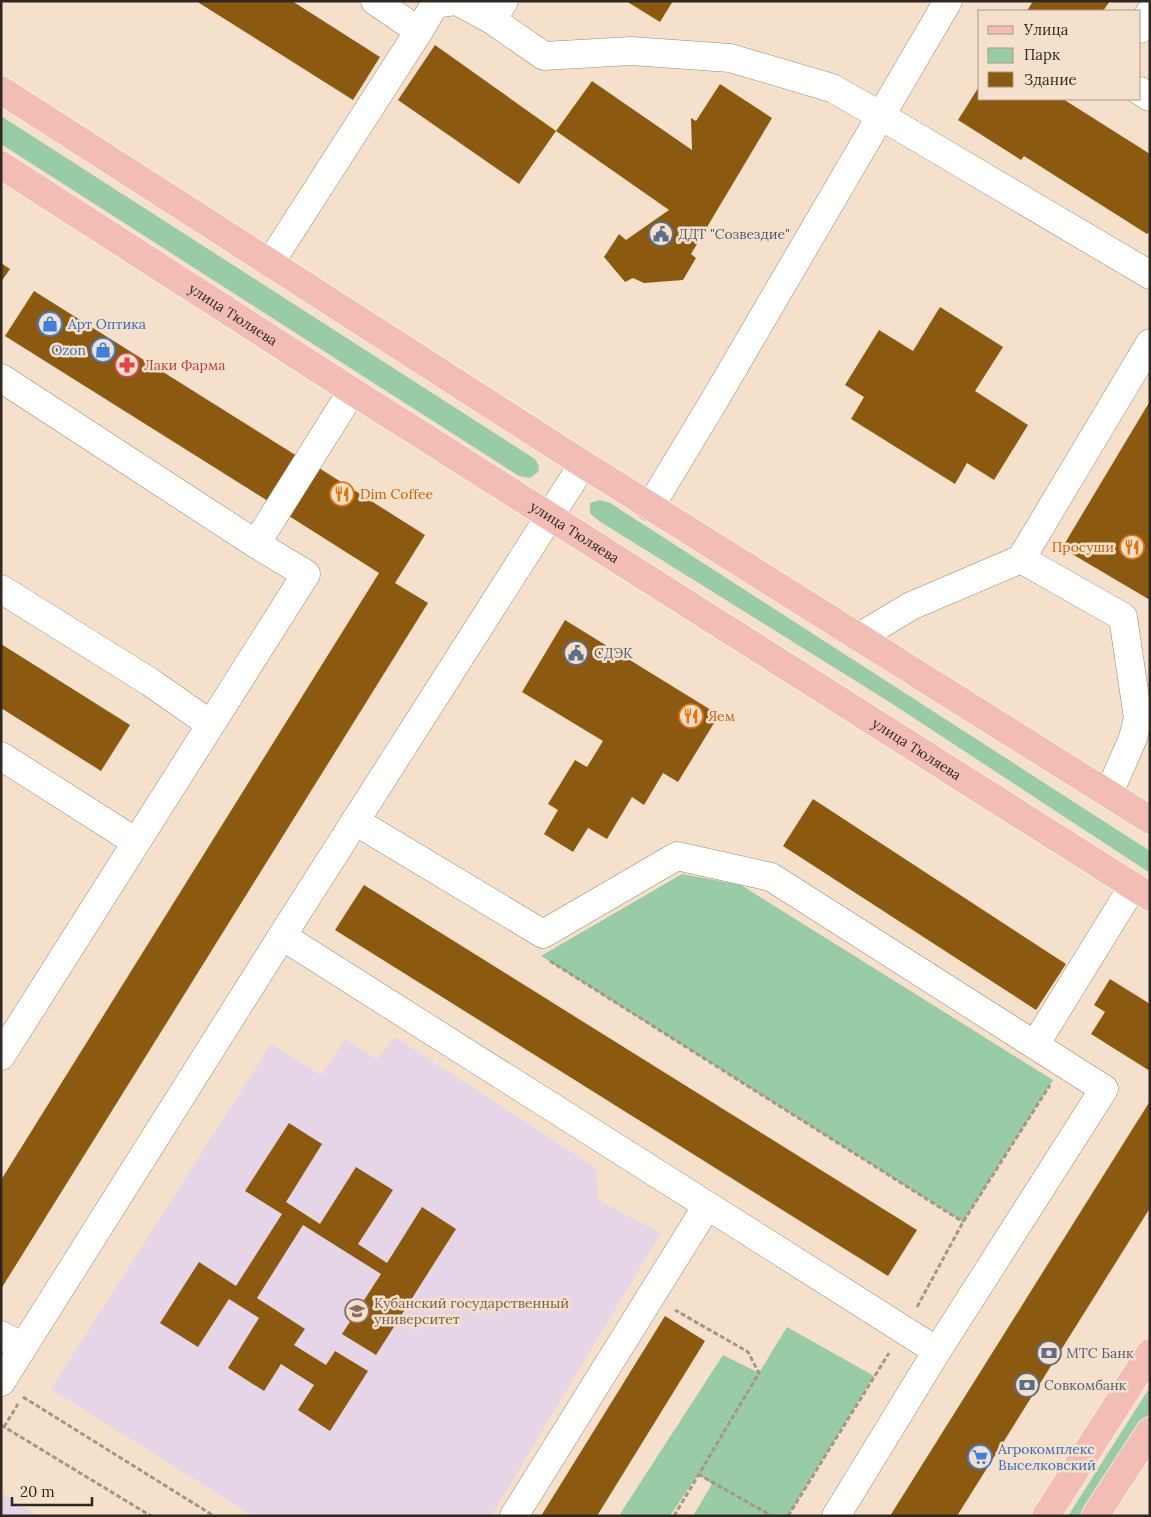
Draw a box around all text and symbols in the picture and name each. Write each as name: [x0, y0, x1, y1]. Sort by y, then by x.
legend: [978, 10, 1141, 100]
text: Улица: [1023, 20, 1069, 39]
text: Парк: [1024, 45, 1060, 64]
text: Здание: [1024, 70, 1077, 89]
public building icon: ДДТ "Созвездие": [648, 221, 674, 247]
place label: ДДТ "Созвездие": [678, 225, 790, 243]
street label: улица Тюляева: [185, 279, 281, 350]
shop icon: Арт Оптика: [37, 311, 63, 337]
place label: Арт Оптика: [67, 315, 146, 333]
shop icon: Ozon: [90, 337, 116, 363]
place label: Ozon: [51, 341, 86, 359]
pharmacy icon: Лаки Фарма: [114, 352, 140, 378]
place label: Лаки Фарма: [144, 356, 226, 374]
restaurant icon: Dim Coffee: [329, 481, 355, 507]
place label: Dim Coffee: [360, 485, 434, 503]
street label: улица Тюляева: [527, 497, 623, 567]
restaurant icon: Просуши: [1119, 534, 1145, 560]
place label: Просуши: [1052, 538, 1114, 556]
public building icon: СДЭК: [563, 640, 589, 666]
place label: СДЭК: [594, 644, 633, 662]
restaurant icon: Яем: [678, 703, 704, 729]
place label: Яем: [708, 707, 735, 725]
street label: улица Тюляева: [869, 714, 965, 784]
place label: Кубанский государственный университет: [374, 1294, 569, 1328]
school or university icon: Кубанский государственный университет: [344, 1298, 370, 1324]
bank icon: МТС Банк: [1036, 1340, 1062, 1366]
place label: МТС Банк: [1066, 1344, 1134, 1362]
bank icon: Совкомбанк: [1014, 1372, 1040, 1398]
place label: Совкомбанк: [1044, 1376, 1127, 1394]
place label: Агрокомплекс Выселковский: [997, 1440, 1096, 1474]
supermarket icon: Агрокомплекс Выселковский: [967, 1444, 993, 1470]
scale bar: [12, 1474, 92, 1506]
text: 20 m: [20, 1482, 55, 1501]

